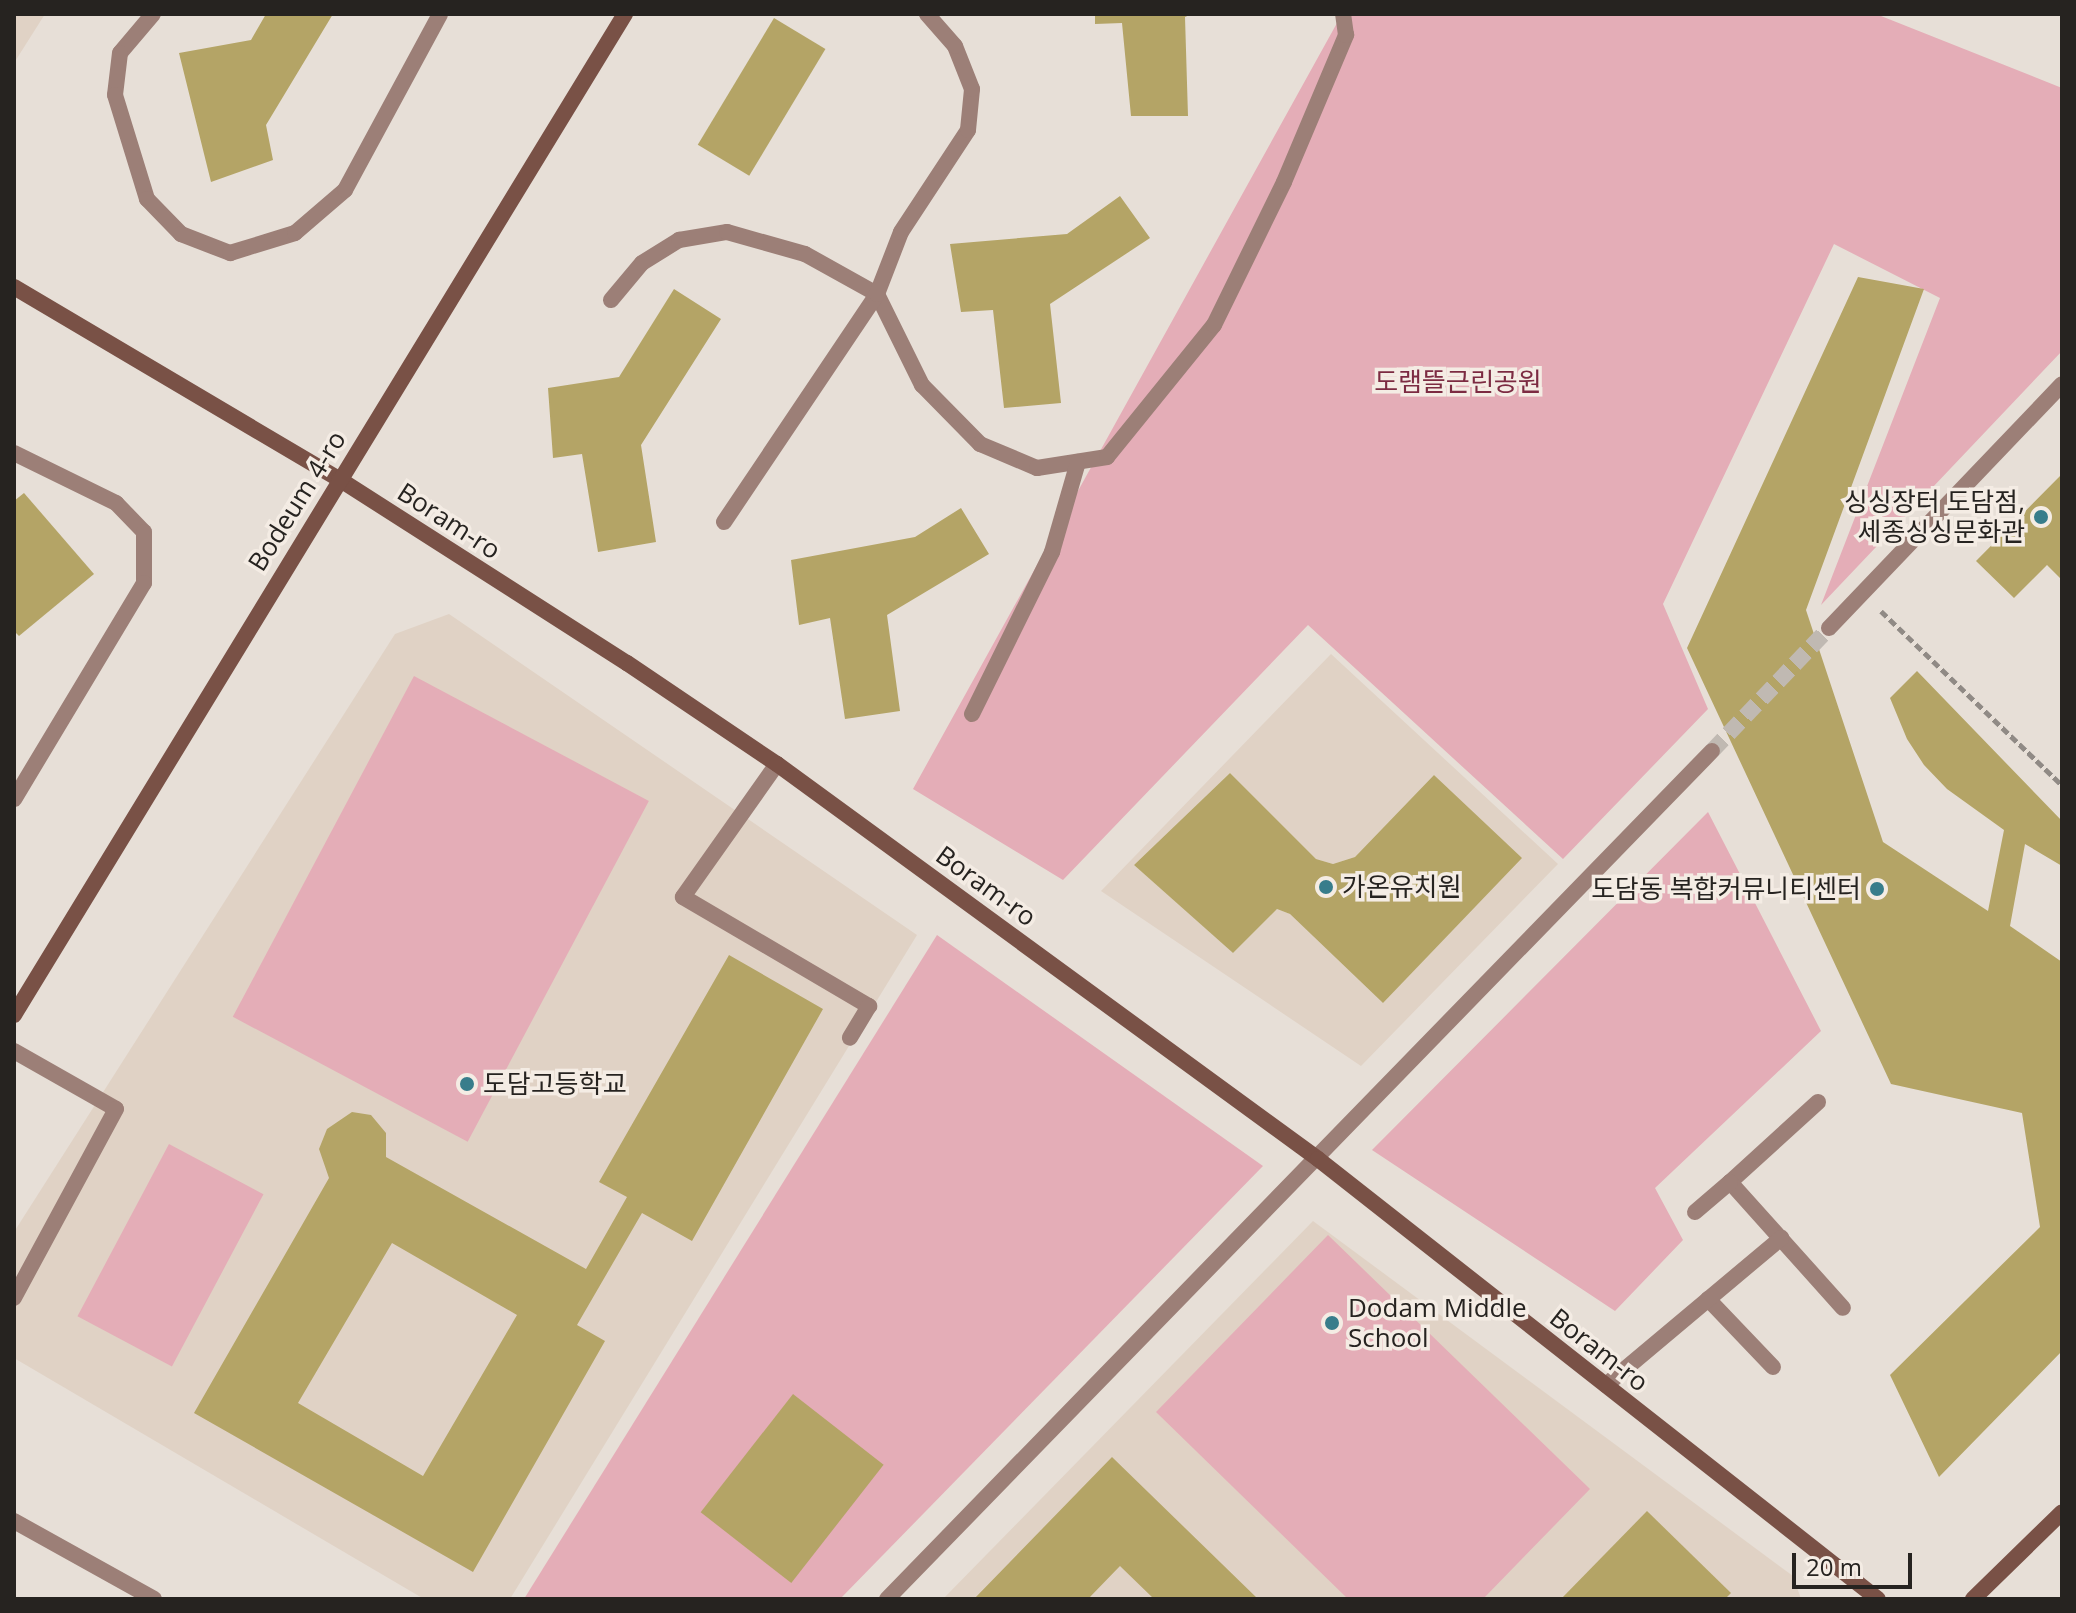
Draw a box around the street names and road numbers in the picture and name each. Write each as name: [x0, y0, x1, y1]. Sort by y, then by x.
street label: Bodeum 4-ro: [242, 425, 352, 577]
street label: Boram-ro: [392, 476, 506, 566]
street label: Boram-ro: [930, 839, 1042, 933]
street label: Boram-ro: [1544, 1302, 1654, 1398]

